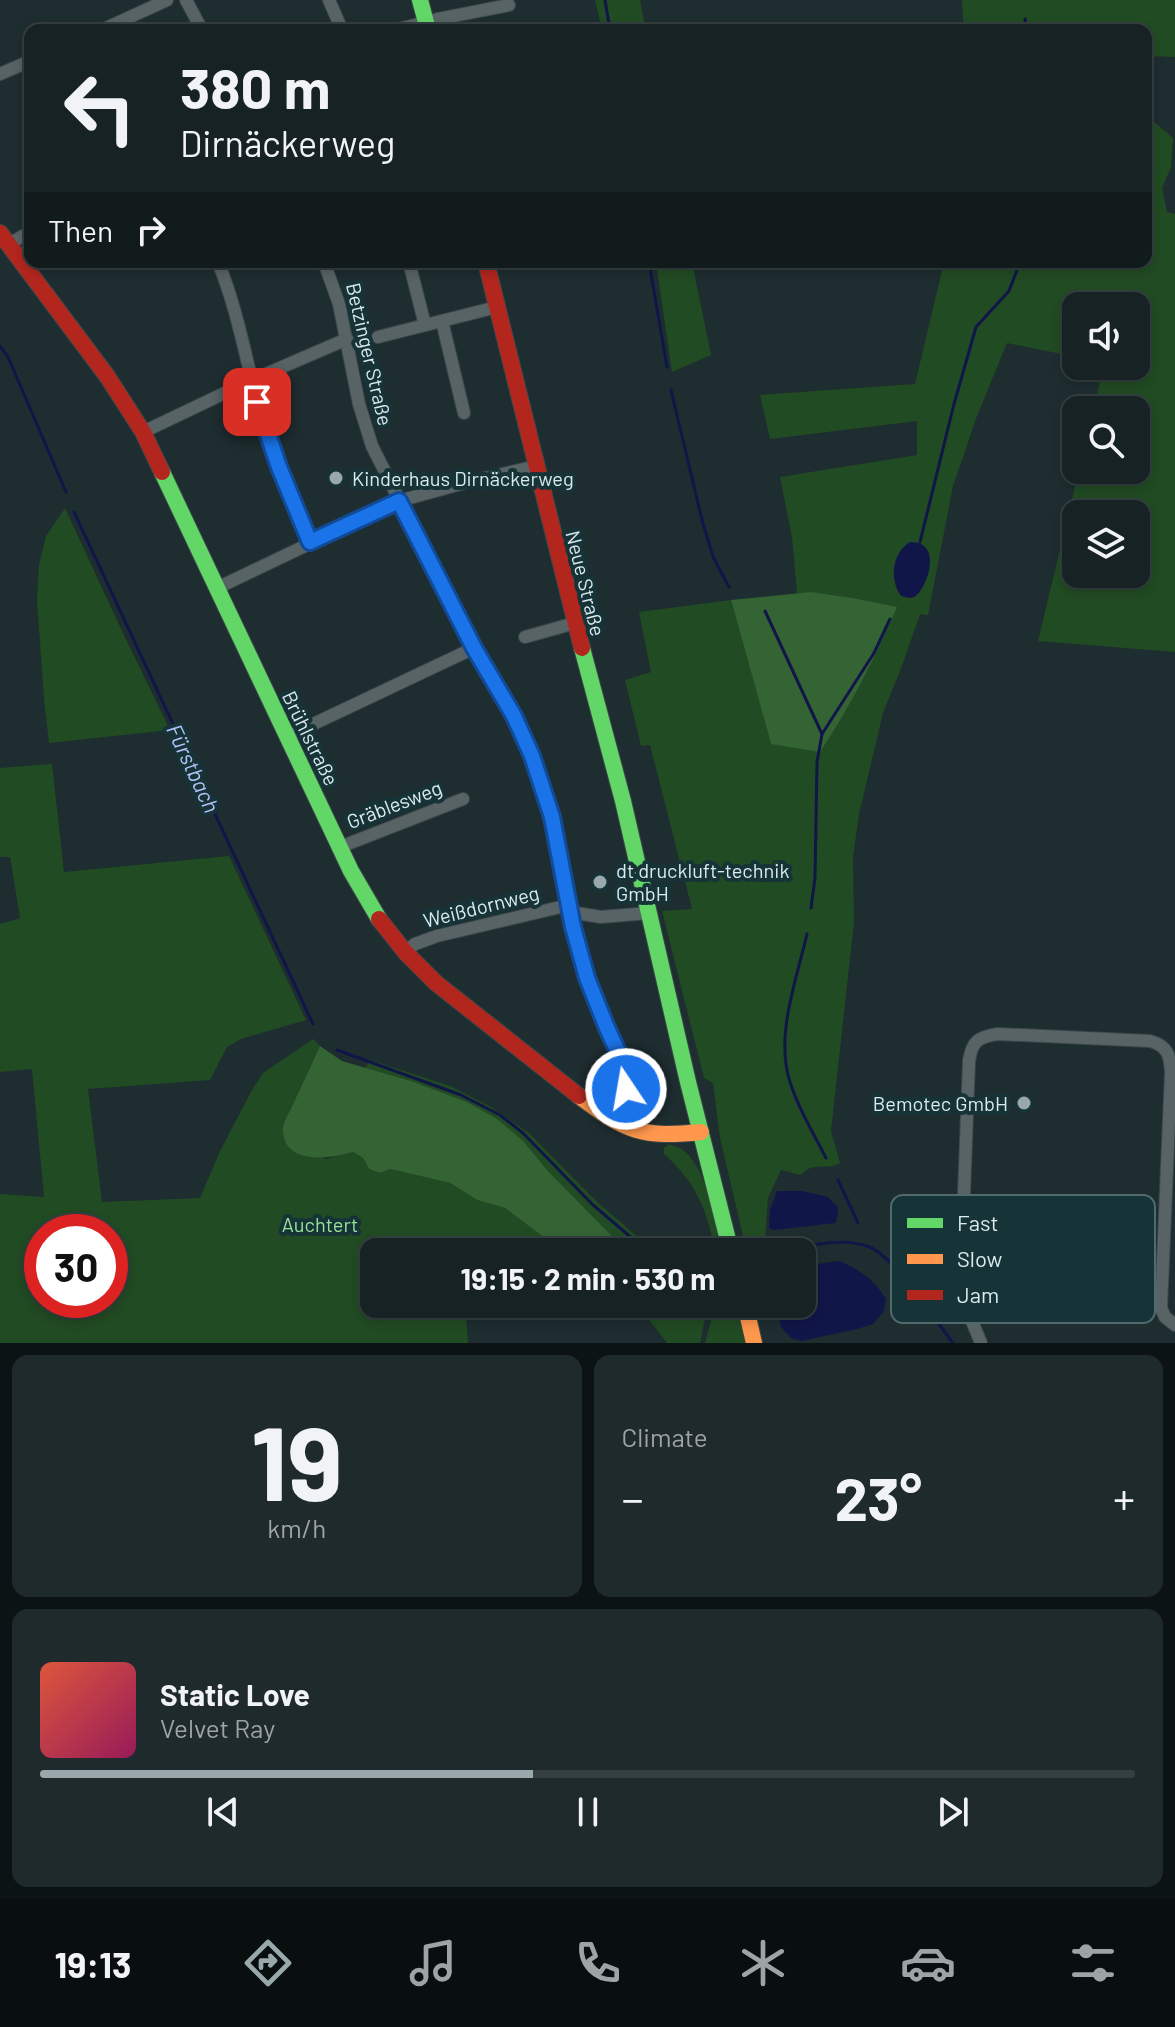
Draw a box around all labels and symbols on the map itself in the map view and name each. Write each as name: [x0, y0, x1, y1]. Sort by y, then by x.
street label: Betzinger Straße: [342, 280, 398, 428]
pin: [223, 368, 291, 436]
place label: Kinderhaus Dirnäckerweg: [352, 466, 574, 490]
marker: Kinderhaus Dirnäckerweg: [327, 469, 345, 487]
street label: Neue Straße: [561, 528, 611, 638]
street label: Brühlstraße: [278, 687, 344, 789]
water label: Fürstbach: [162, 720, 226, 816]
street label: Gräblesweg: [343, 775, 445, 833]
place label: dt druckluft-technik GmbH: [616, 858, 789, 905]
marker: dt druckluft-technik GmbH: [591, 873, 609, 891]
street label: Weißdornweg: [421, 880, 541, 932]
position arrow: [584, 1047, 668, 1131]
place label: Bemotec GmbH: [873, 1091, 1008, 1115]
marker: Bemotec GmbH: [1015, 1094, 1033, 1112]
legend: [891, 1195, 1155, 1323]
text: Fast: [957, 1209, 999, 1235]
park label: Auchtert: [282, 1212, 358, 1236]
speed limit sign: 30: [24, 1214, 128, 1318]
text: Slow: [957, 1245, 1002, 1271]
text: Jam: [957, 1281, 999, 1307]

